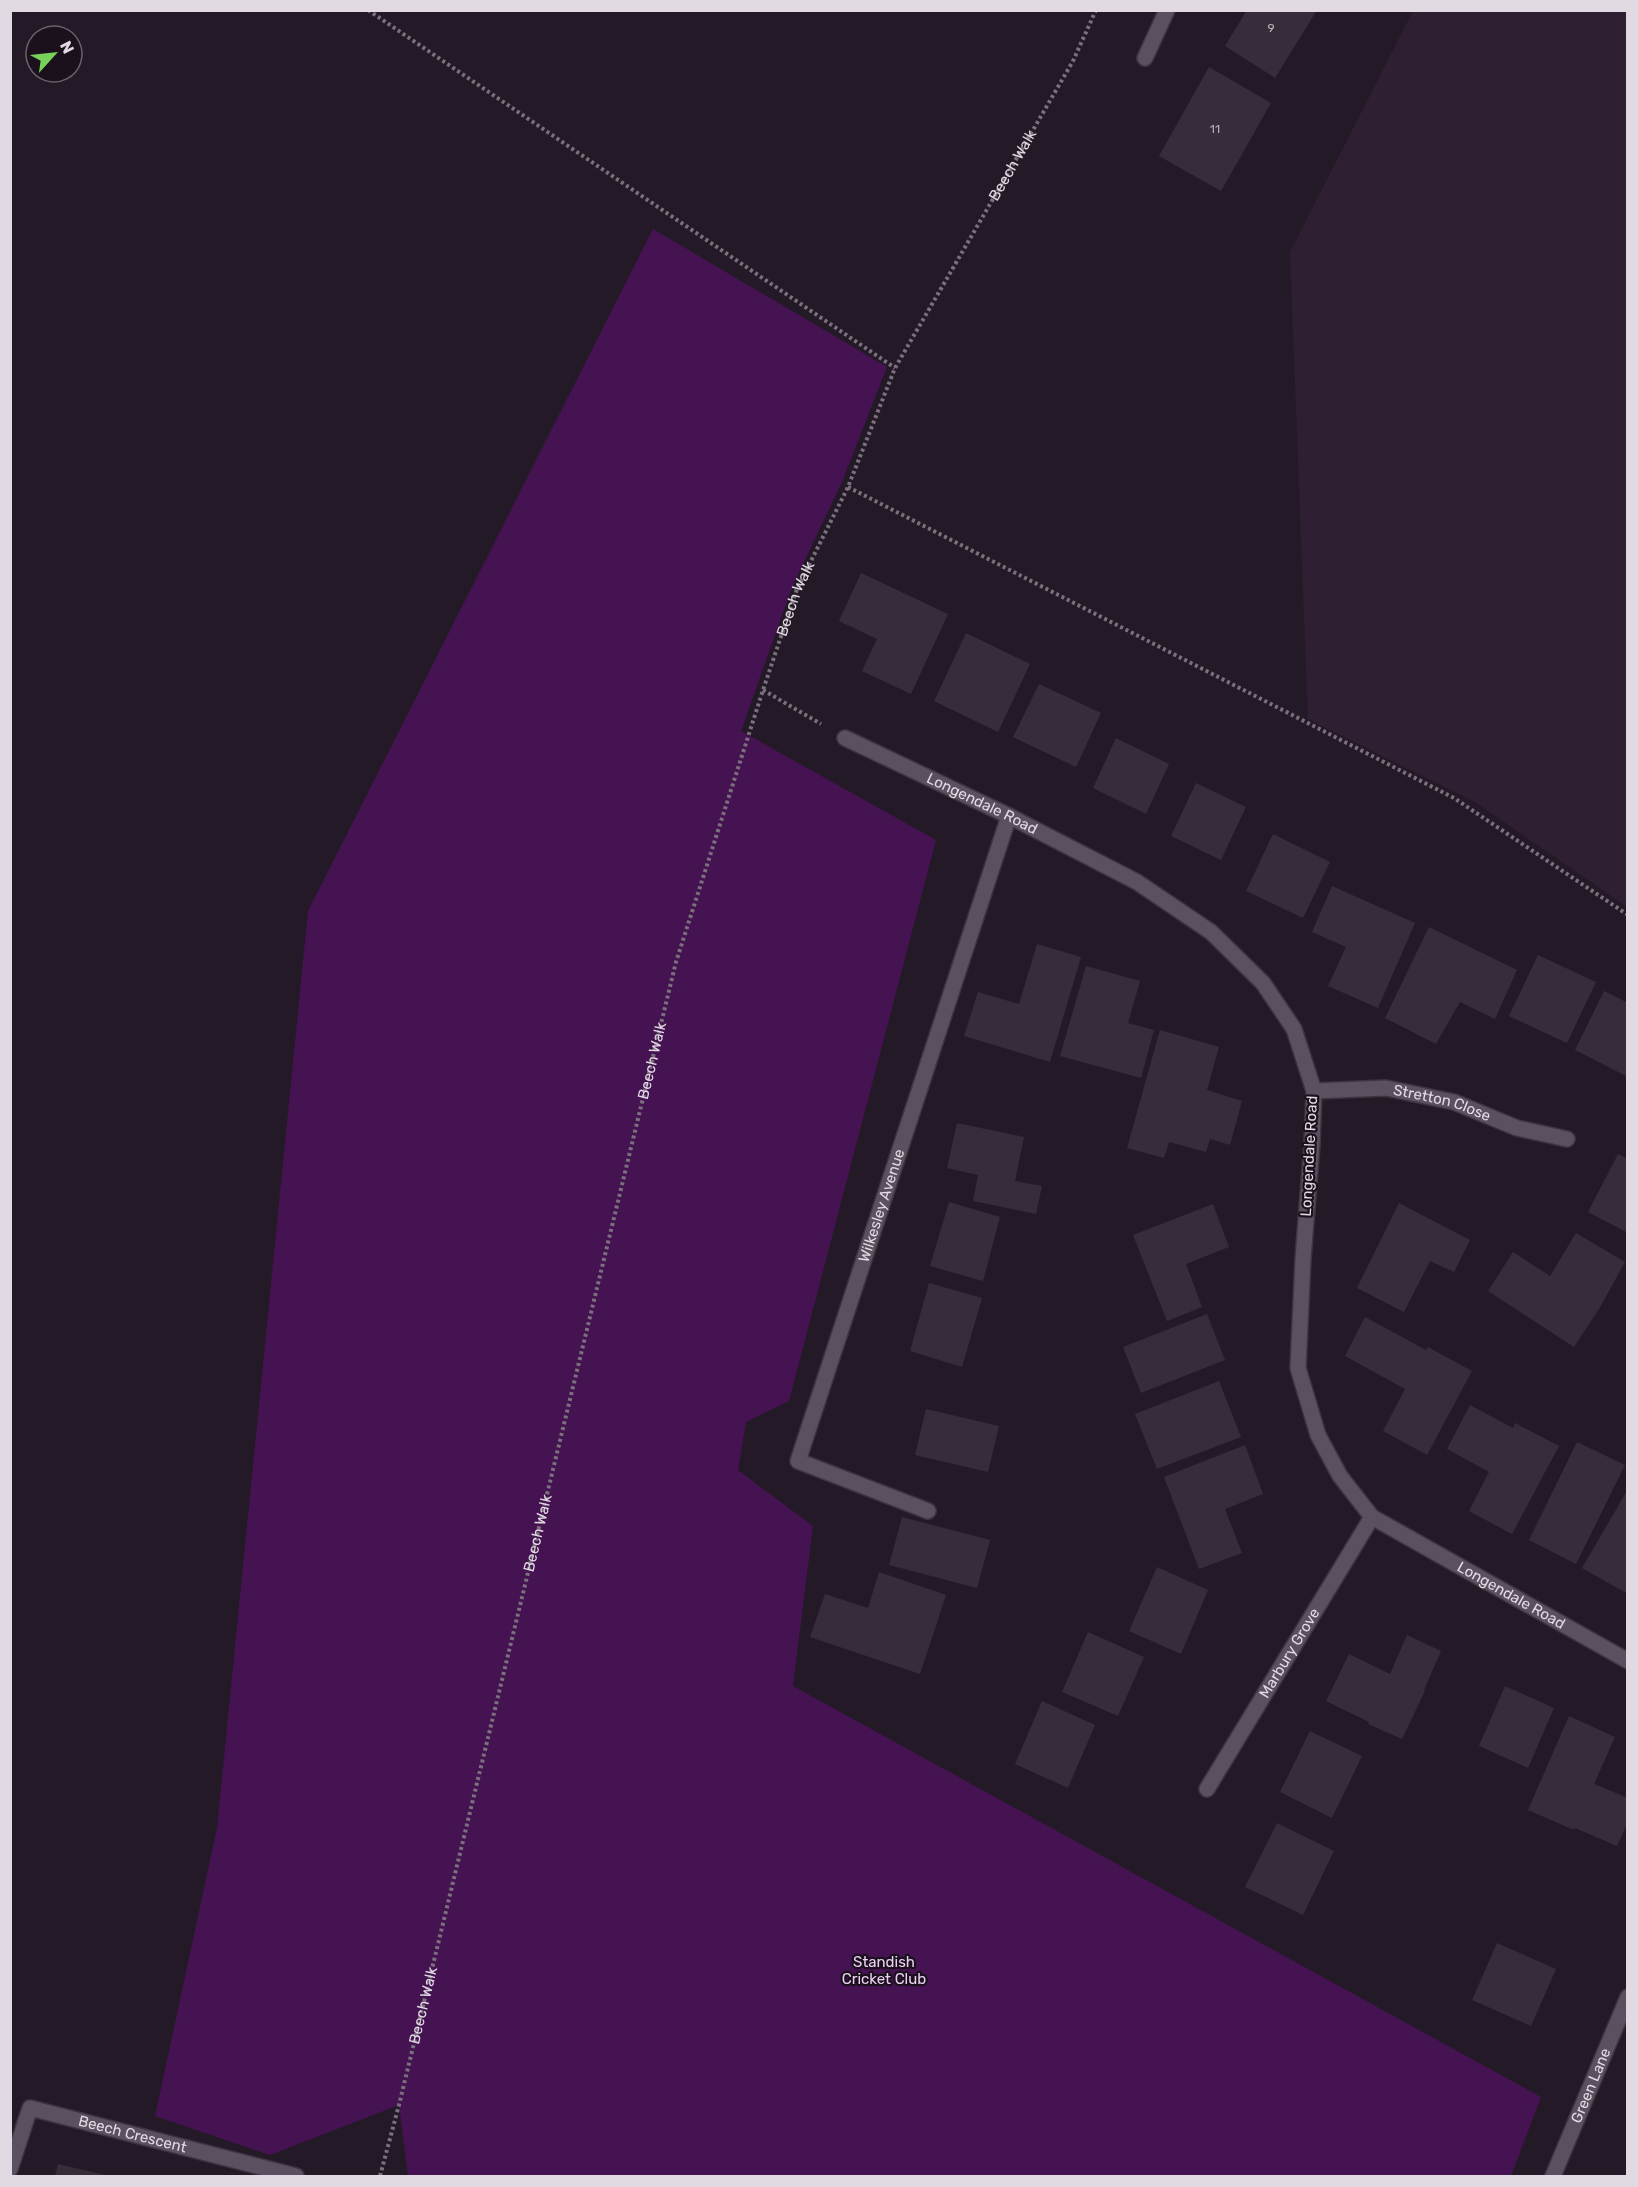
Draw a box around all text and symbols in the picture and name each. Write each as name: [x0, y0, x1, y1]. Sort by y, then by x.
house number: 9: [1267, 21, 1275, 35]
north arrow: [24, 24, 84, 84]
text: N: [56, 38, 78, 57]
house number: 11: [1210, 122, 1220, 136]
street label: Beech Walk: [985, 126, 1040, 204]
street label: Beech Walk: [773, 558, 818, 639]
street label: Longendale Road: [924, 769, 1041, 838]
street label: Beech Walk: [634, 1020, 670, 1101]
street label: Stretton Close: [1392, 1081, 1493, 1125]
street label: Longendale Road: [1297, 1095, 1321, 1217]
street label: Wilkesley Avenue: [855, 1147, 908, 1265]
street label: Beech Walk: [520, 1492, 556, 1574]
street label: Longendale Road: [1454, 1558, 1568, 1633]
street label: Marbury Grove: [1255, 1605, 1324, 1701]
park label: Standish Cricket Club: [842, 1953, 926, 1988]
street label: Beech Walk: [405, 1965, 441, 2046]
street label: Green Lane: [1567, 2045, 1615, 2126]
street label: Beech Crescent: [76, 2112, 189, 2157]

